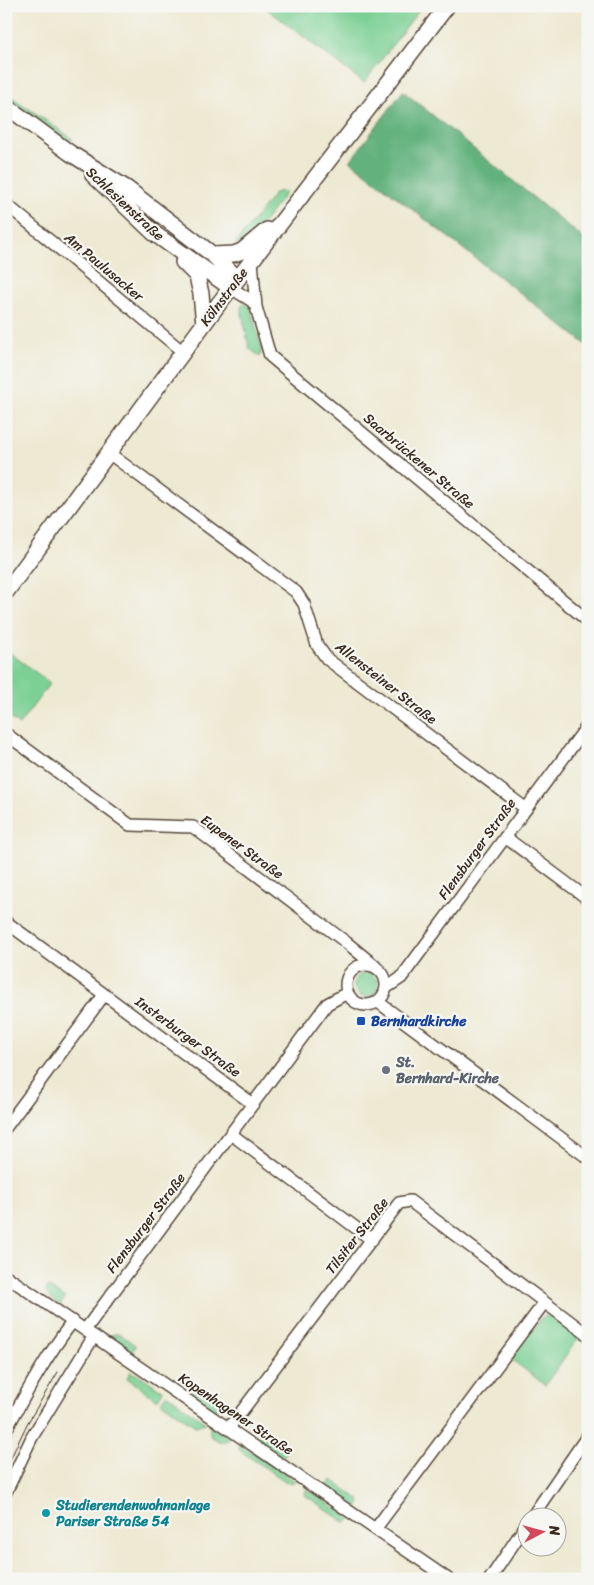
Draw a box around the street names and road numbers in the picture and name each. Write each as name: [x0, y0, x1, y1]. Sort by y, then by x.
street label: Schlesienstraße: [80, 161, 170, 247]
street label: Am Paulusacker: [58, 225, 151, 309]
street label: Kölnstraße: [193, 262, 255, 332]
street label: Saarbrückener Straße: [357, 407, 481, 515]
street label: Allensteiner Straße: [329, 634, 443, 731]
street label: Flensburger Straße: [431, 793, 523, 905]
street label: Eupener Straße: [195, 808, 289, 886]
street label: Insterburger Straße: [129, 989, 246, 1084]
street label: Flensburger Straße: [100, 1167, 192, 1279]
street label: Tilsiter Straße: [319, 1192, 395, 1280]
street label: Kopenhagener Straße: [173, 1366, 299, 1462]

